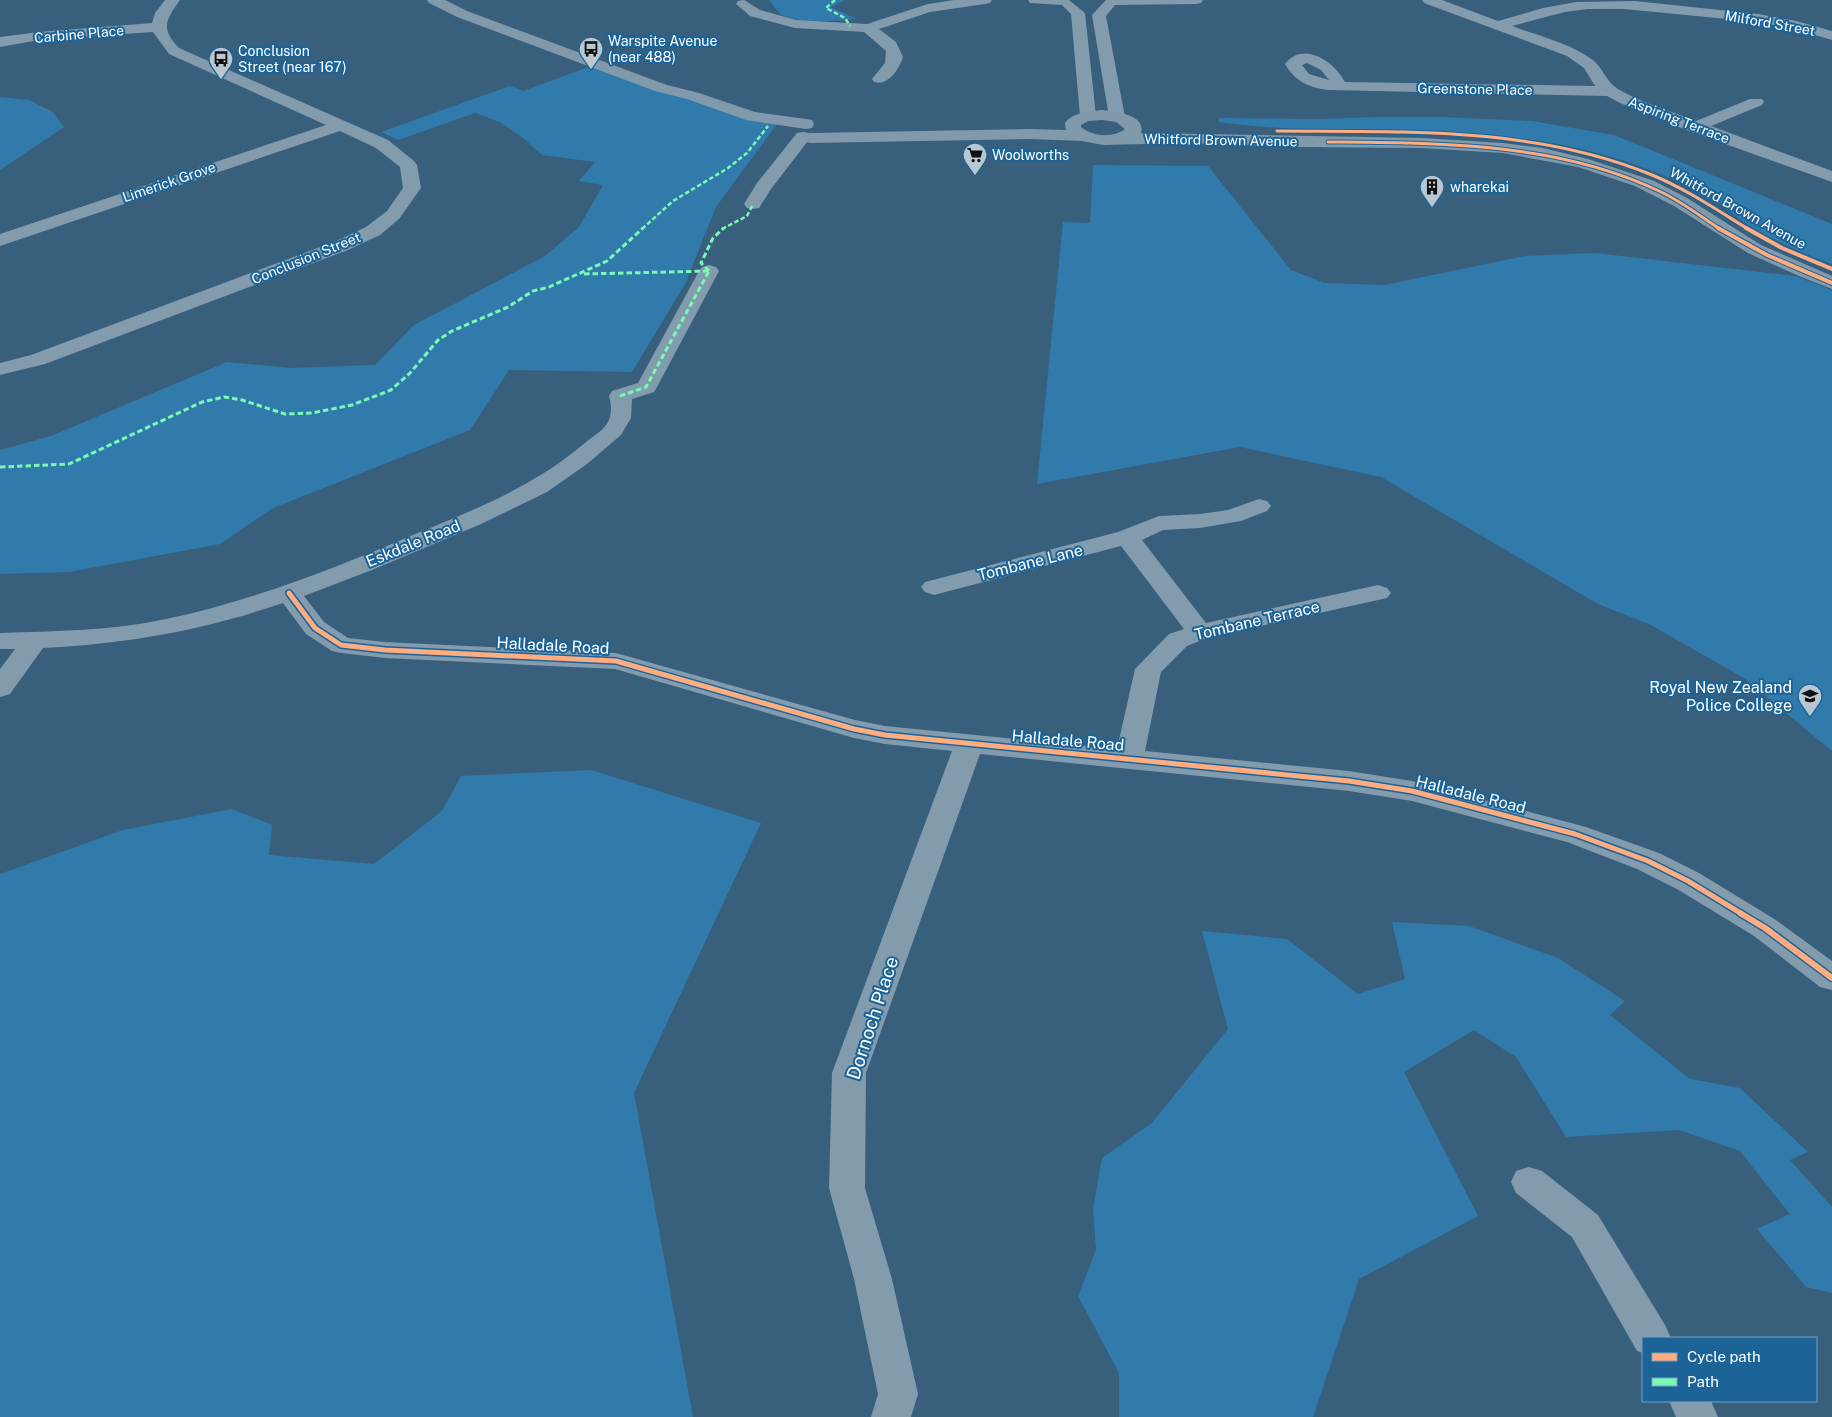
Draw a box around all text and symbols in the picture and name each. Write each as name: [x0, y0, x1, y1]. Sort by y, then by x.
street label: Milford Street: [1724, 7, 1816, 39]
street label: Carbine Place: [33, 22, 125, 46]
place label: Warspite Avenue (near 488): [608, 33, 717, 65]
bus stop icon: Warspite Avenue (near 488): [578, 36, 604, 70]
place label: Conclusion Street (near 167): [238, 43, 347, 75]
bus stop icon: Conclusion Street (near 167): [208, 46, 234, 80]
street label: Greenstone Place: [1417, 80, 1533, 98]
street label: Aspiring Terrace: [1626, 93, 1732, 147]
street label: Whitford Brown Avenue: [1144, 131, 1298, 149]
supermarket icon: Woolworths: [962, 142, 988, 176]
place label: Woolworths: [992, 147, 1069, 163]
street label: Limerick Grove: [120, 159, 218, 205]
street label: Whitford Brown Avenue: [1667, 164, 1809, 252]
building icon: wharekai: [1419, 174, 1445, 208]
place label: wharekai: [1450, 179, 1509, 195]
street label: Conclusion Street: [249, 229, 363, 287]
street label: Eskdale Road: [363, 516, 463, 571]
street label: Tombane Lane: [976, 540, 1085, 585]
street label: Tombane Terrace: [1193, 597, 1322, 644]
street label: Halladale Road: [496, 633, 610, 658]
place label: Royal New Zealand Police College: [1649, 678, 1792, 715]
school or university icon: Royal New Zealand Police College: [1797, 683, 1823, 717]
street label: Halladale Road: [1011, 726, 1125, 755]
street label: Halladale Road: [1414, 772, 1528, 817]
street label: Dornoch Place: [842, 954, 902, 1082]
legend: [1642, 1337, 1817, 1402]
text: Cycle path: [1687, 1348, 1761, 1365]
text: Path: [1687, 1373, 1719, 1390]

